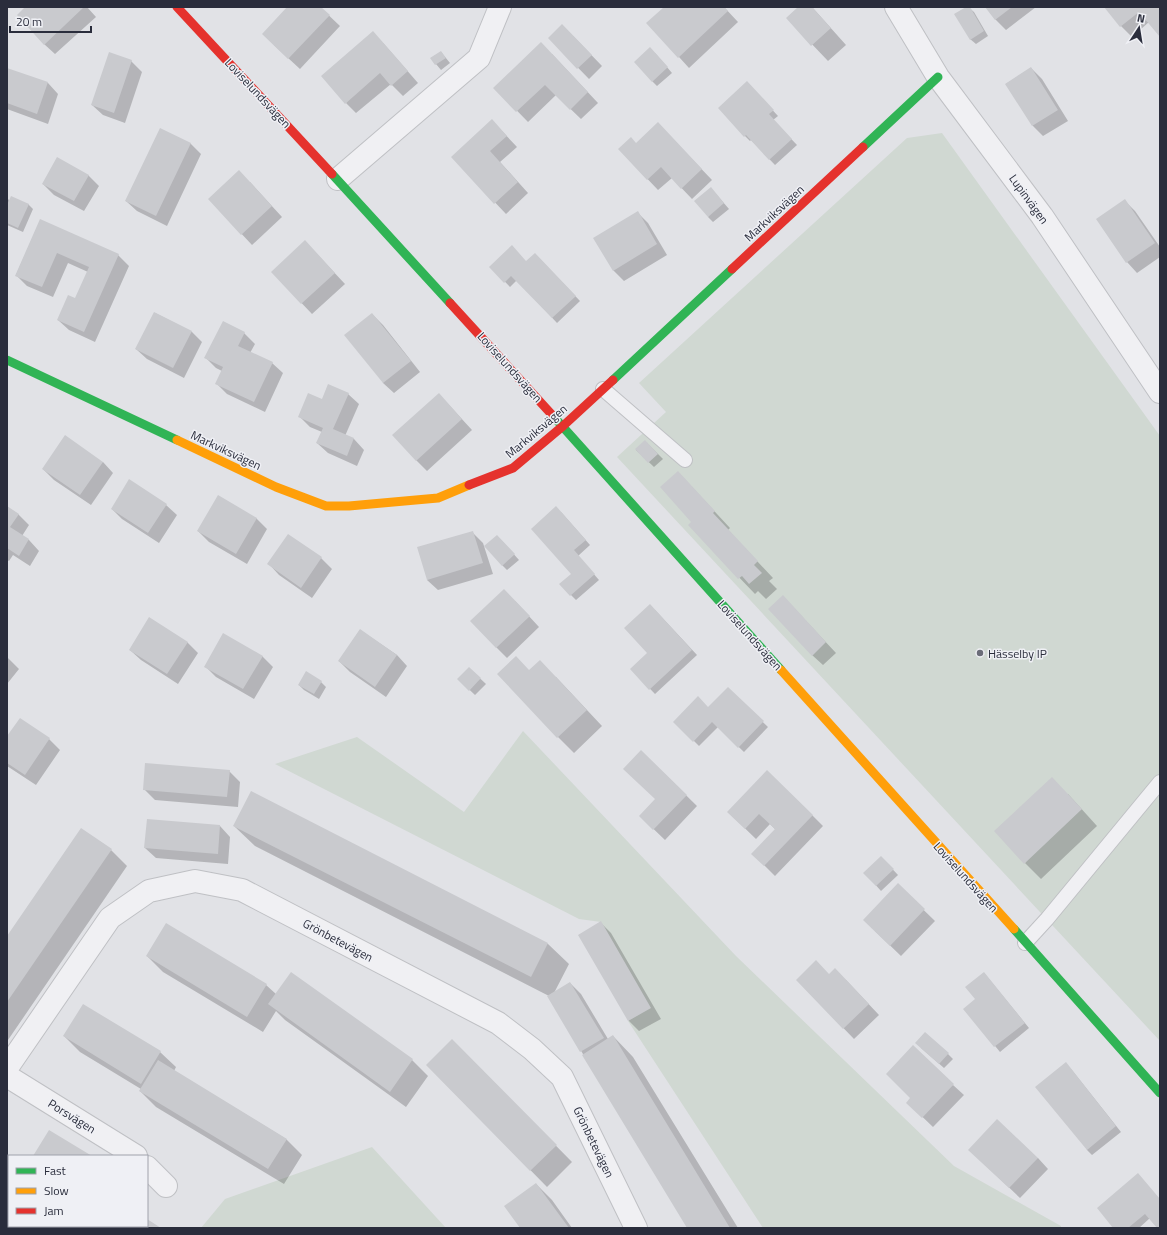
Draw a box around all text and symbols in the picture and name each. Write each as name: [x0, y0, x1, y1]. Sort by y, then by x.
scale bar: [10, 8, 91, 34]
north arrow: [1119, 8, 1159, 48]
text: N: [1136, 10, 1146, 27]
text: 20 m: [16, 12, 42, 31]
street label: Loviselundsvägen: [220, 54, 296, 132]
street label: Lupinvägen: [1004, 170, 1054, 228]
street label: Markviksvägen: [740, 180, 808, 246]
street label: Loviselundsvägen: [473, 327, 547, 407]
street label: Markviksvägen: [501, 399, 571, 463]
street label: Markviksvägen: [188, 425, 264, 475]
street label: Loviselundsvägen: [713, 595, 787, 675]
place label: Hässelby IP: [988, 644, 1047, 663]
marker: Hässelby IP: [975, 648, 985, 658]
street label: Loviselundsvägen: [929, 837, 1003, 917]
street label: Grönbetevägen: [300, 914, 376, 966]
street label: Porsvägen: [44, 1094, 100, 1138]
street label: Grönbetevägen: [569, 1103, 619, 1181]
legend: [8, 1155, 148, 1227]
text: Fast: [44, 1161, 67, 1180]
text: Slow: [44, 1181, 69, 1200]
text: Jam: [44, 1201, 64, 1220]

